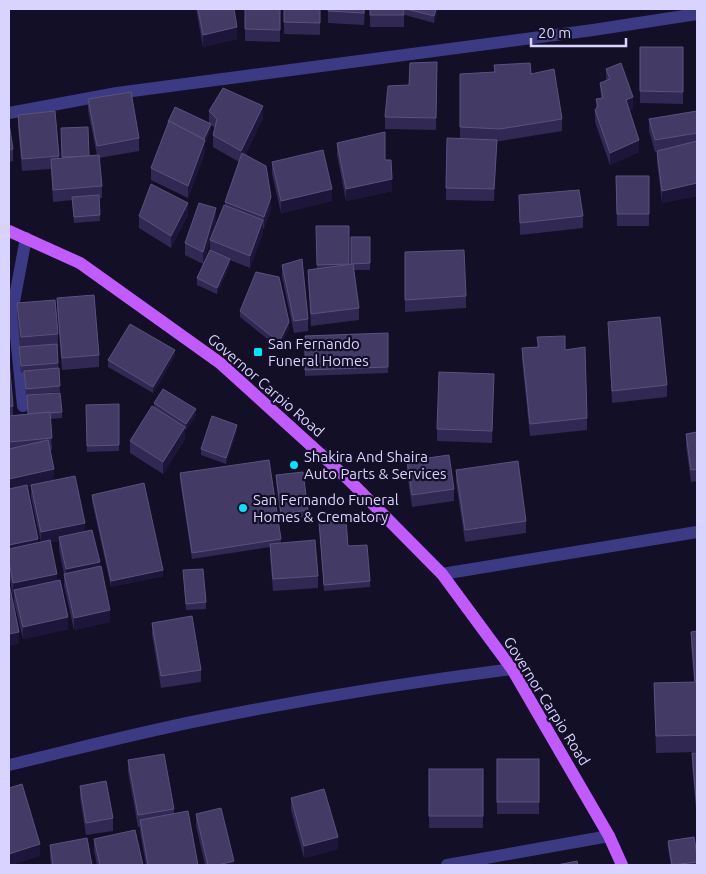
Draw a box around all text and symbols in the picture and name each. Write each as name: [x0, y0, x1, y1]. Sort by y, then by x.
scale bar: [531, 15, 626, 47]
text: 20 m: [538, 24, 571, 41]
street label: Governor Carpio Road: [204, 330, 328, 440]
place label: San Fernando Funeral Homes: [268, 335, 369, 369]
marker: San Fernando Funeral Homes: [252, 346, 264, 358]
place label: Shakira And Shaira Auto Parts & Services: [304, 448, 447, 482]
marker: Shakira And Shaira Auto Parts & Services: [288, 459, 300, 471]
place label: San Fernando Funeral Homes & Crematory: [253, 491, 399, 525]
marker: San Fernando Funeral Homes & Crematory: [237, 502, 249, 514]
street label: Governor Carpio Road: [501, 634, 593, 768]

